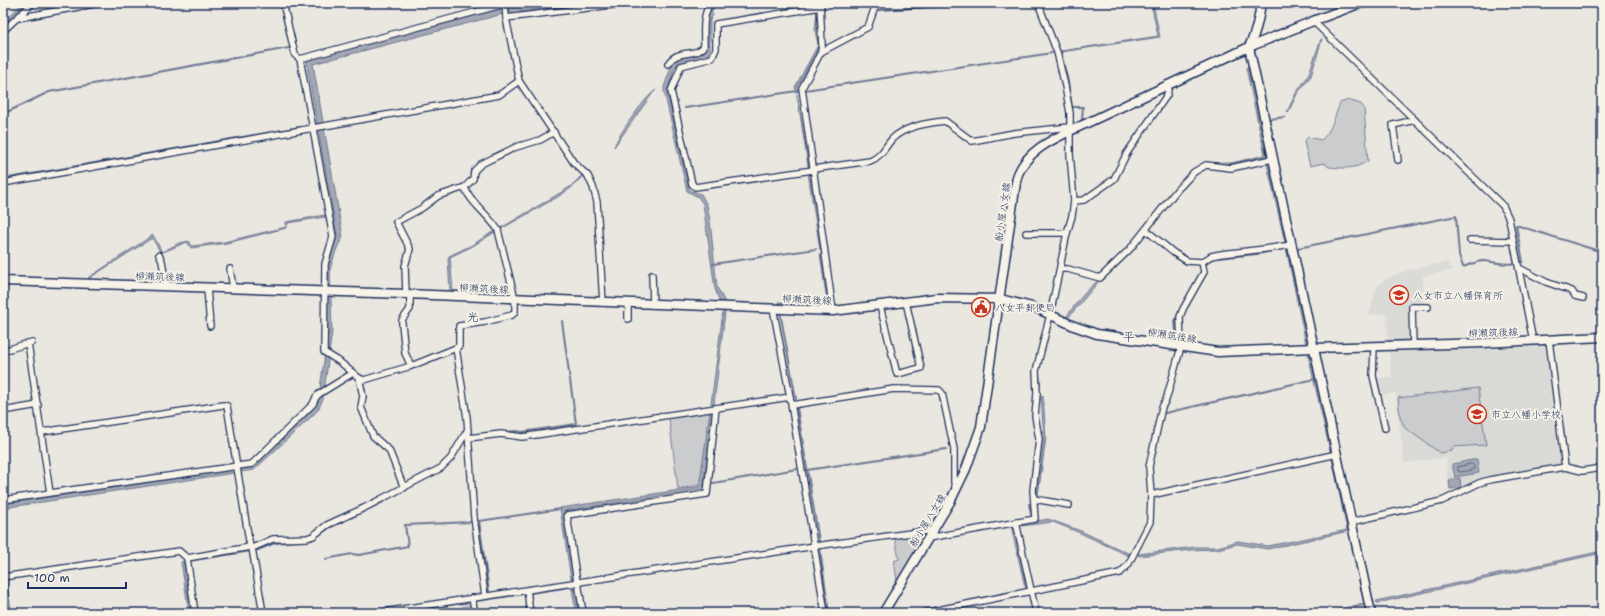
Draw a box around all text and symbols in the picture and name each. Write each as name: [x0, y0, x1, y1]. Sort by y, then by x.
street label: 船小屋八女線: [992, 181, 1013, 243]
street label: 柳瀬筑後線: [135, 269, 185, 284]
street label: 柳瀬筑後線: [459, 281, 509, 296]
school or university icon: 八女市立八幡保育所: [1388, 284, 1410, 306]
place label: 八女市立八幡保育所: [1413, 289, 1503, 302]
street label: 柳瀬筑後線: [782, 292, 832, 307]
public building icon: 八女平郵便局: [970, 296, 992, 318]
place label: 八女平郵便局: [995, 301, 1055, 314]
district label: 光: [467, 309, 479, 325]
street label: 柳瀬筑後線: [1146, 325, 1198, 346]
street label: 柳瀬筑後線: [1468, 325, 1518, 340]
district label: 平: [1123, 329, 1135, 345]
school or university icon: 市立八幡小学校: [1466, 403, 1488, 425]
place label: 市立八幡小学校: [1491, 408, 1561, 421]
street label: 船小屋八女線: [906, 491, 948, 549]
scale bar: [28, 564, 126, 590]
text: 100 m: [34, 570, 70, 586]

